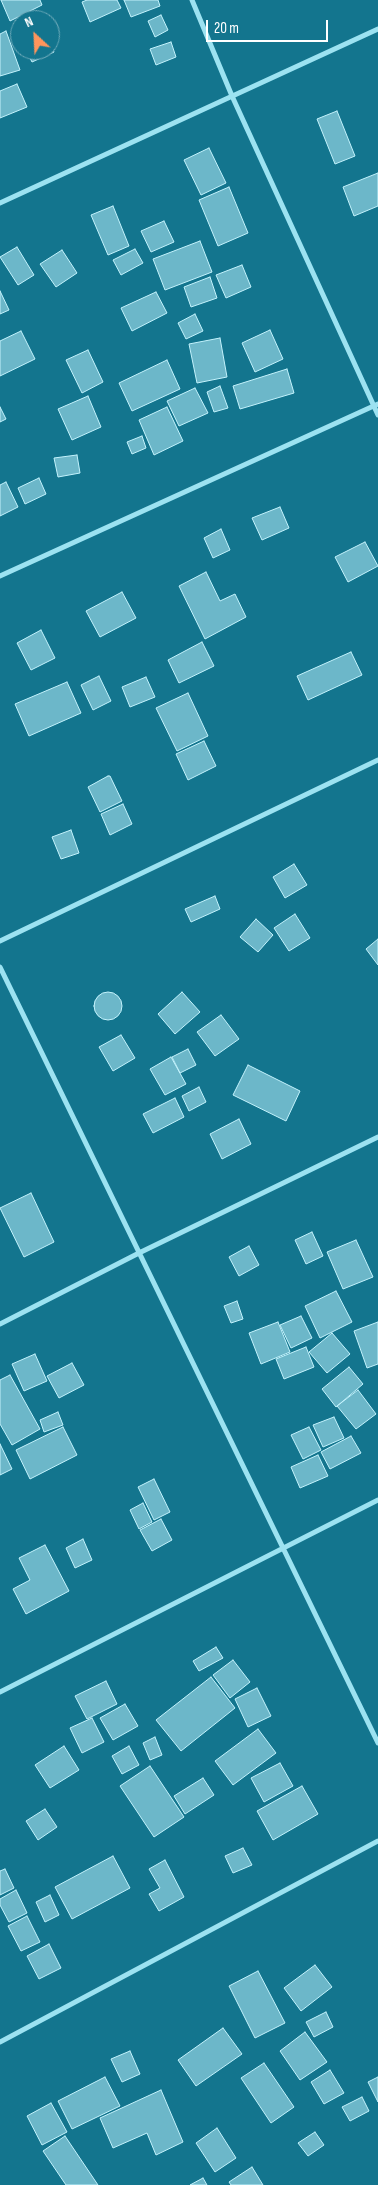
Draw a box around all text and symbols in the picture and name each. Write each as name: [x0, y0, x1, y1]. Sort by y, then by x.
north arrow: [10, 10, 60, 60]
scale bar: [208, 10, 330, 42]
text: N: [22, 13, 36, 31]
text: 20 m: [214, 19, 239, 38]

